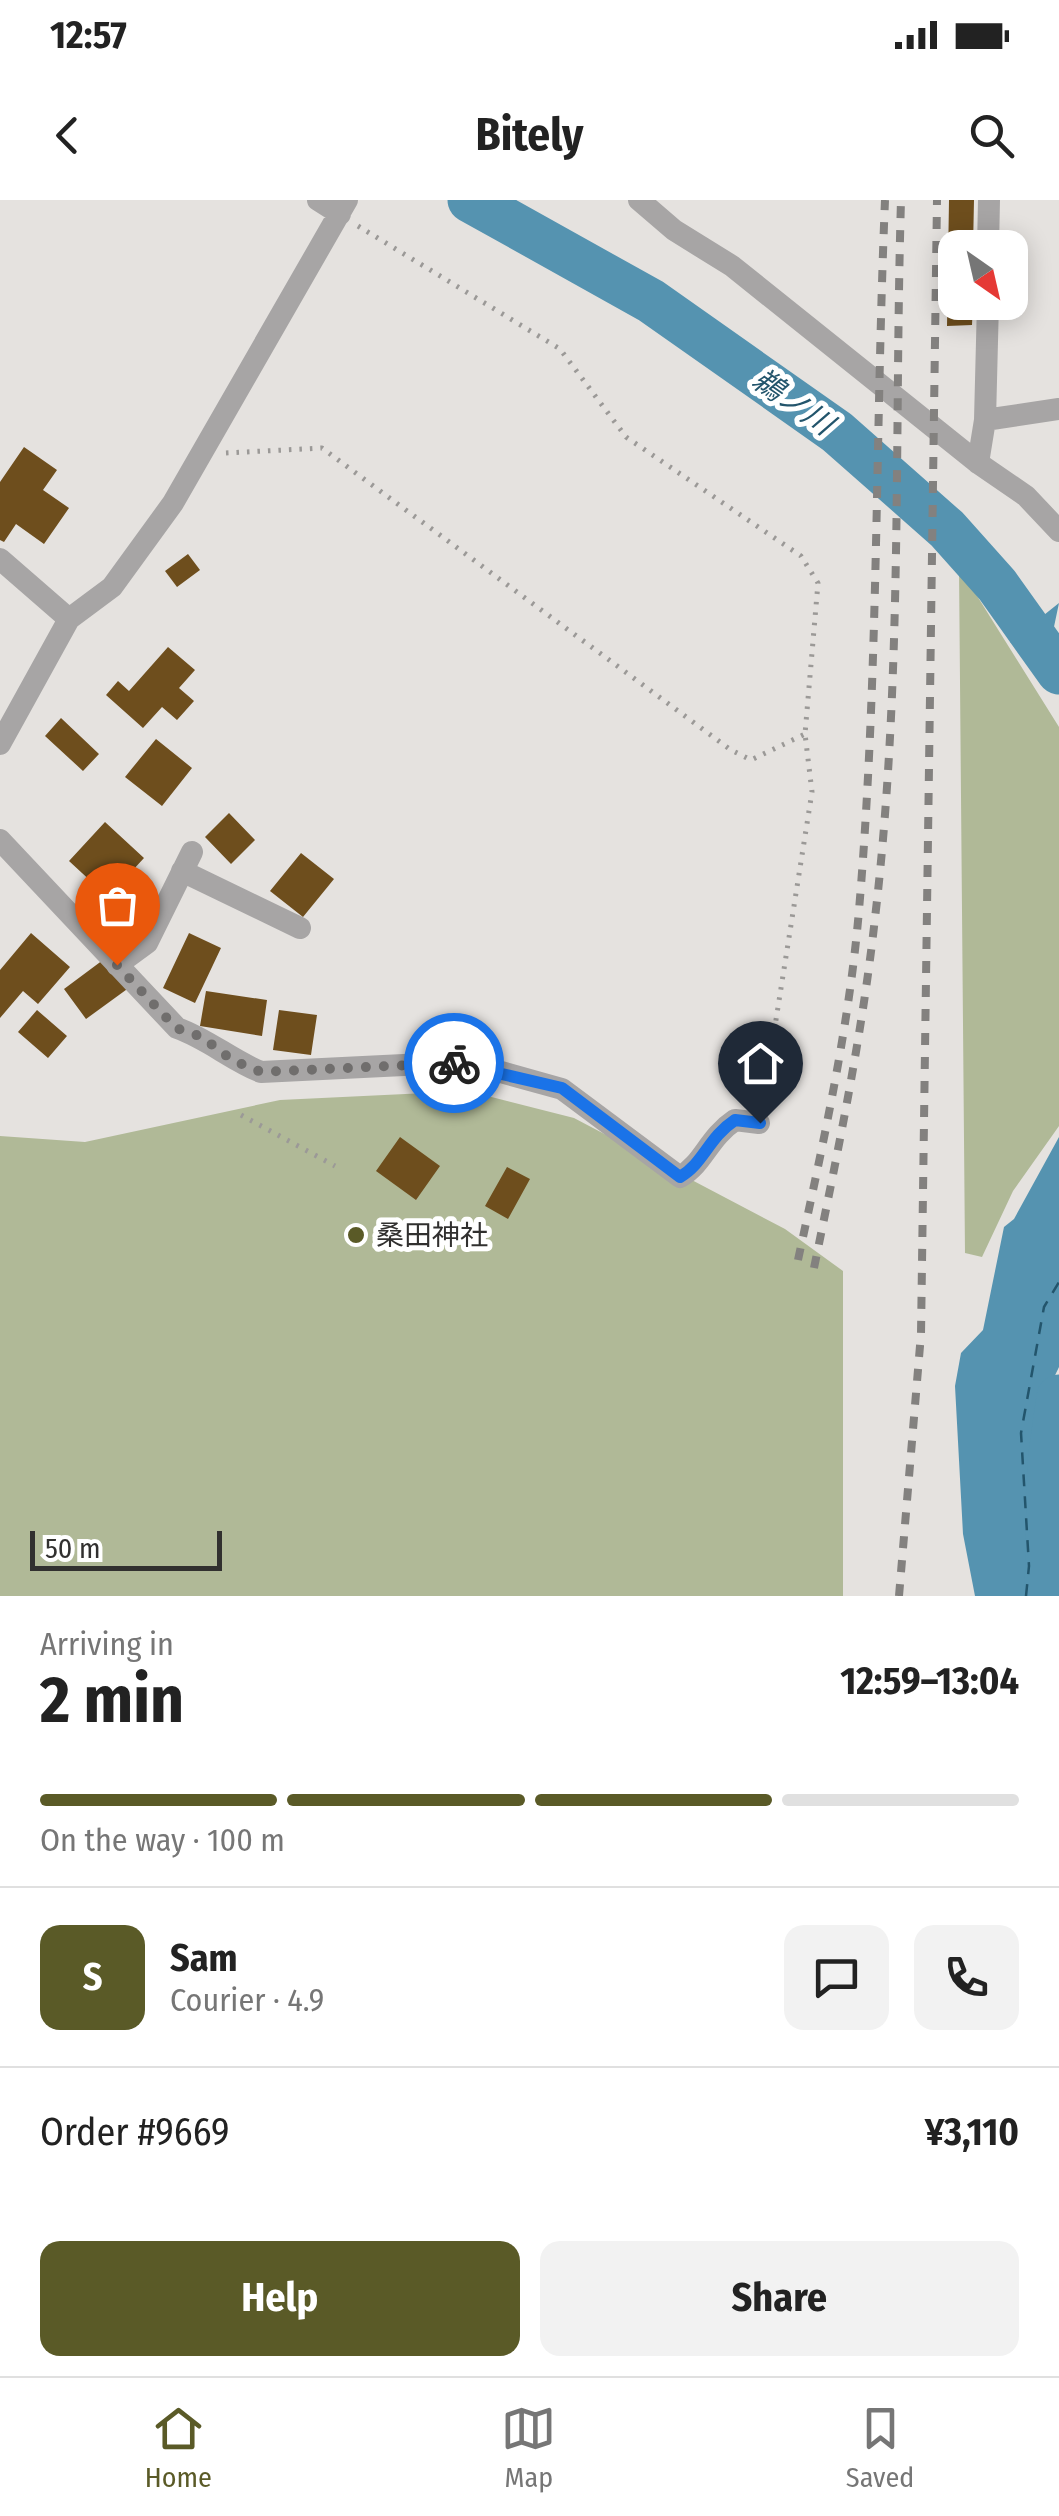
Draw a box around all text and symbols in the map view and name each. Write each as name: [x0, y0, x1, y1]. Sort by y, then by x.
text: 12:57: [50, 12, 127, 58]
icon: back: [40, 108, 95, 163]
text: Bitely: [476, 108, 583, 162]
icon: search: [964, 108, 1019, 163]
north arrow: [938, 230, 1028, 320]
map controls: [938, 230, 1028, 320]
water label: 鵜ノ川: [746, 361, 843, 444]
pin: [75, 863, 160, 966]
icon: bag: [90, 878, 145, 933]
courier: [404, 1013, 504, 1113]
pin: [718, 1021, 803, 1124]
icon: bike: [427, 1036, 482, 1091]
icon: home: [733, 1036, 788, 1091]
place label: 桑田神社: [376, 1219, 488, 1252]
marker: 桑田神社: [345, 1224, 367, 1246]
scale bar: [30, 1526, 222, 1570]
text: 50 m: [45, 1532, 101, 1565]
text: Arriving in: [40, 1625, 174, 1663]
text: 12:59–13:04: [840, 1658, 1019, 1704]
text: 2 min: [40, 1661, 184, 1739]
text: On the way · 100 m: [40, 1821, 285, 1859]
button: chat: [784, 1925, 889, 2030]
button: phone: [914, 1925, 1019, 2030]
text: Sam: [170, 1935, 238, 1981]
text: S: [83, 1954, 102, 2000]
text: Courier · 4.9: [170, 1981, 324, 2019]
text: Order #9669: [40, 2109, 229, 2155]
text: ¥3,110: [925, 2109, 1019, 2155]
button: Help: [40, 2241, 520, 2356]
button: Share: [540, 2241, 1019, 2356]
tab: Home: [145, 2401, 212, 2494]
tab: Map: [501, 2401, 556, 2494]
tab: Saved: [846, 2401, 914, 2494]

